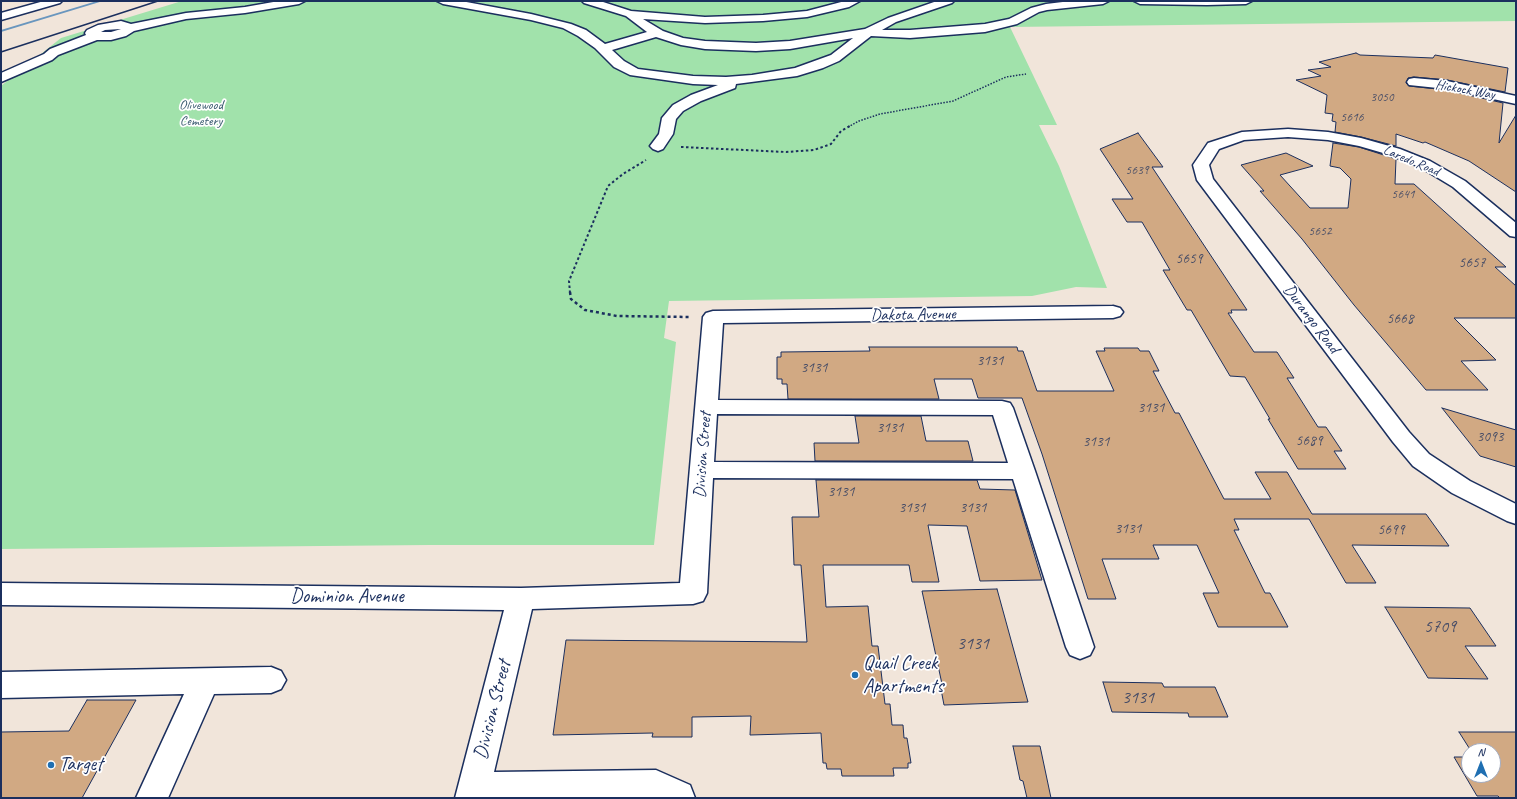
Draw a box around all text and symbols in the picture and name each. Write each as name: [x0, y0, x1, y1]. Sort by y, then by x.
street label: Hickock Way: [1434, 77, 1496, 103]
house number: 3050: [1370, 90, 1394, 106]
park label: Olivewood Cemetery: [179, 97, 223, 130]
house number: 5616: [1340, 110, 1364, 126]
street label: Laredo Road: [1381, 142, 1441, 180]
house number: 5639: [1125, 163, 1149, 179]
house number: 5641: [1391, 187, 1415, 203]
house number: 5652: [1308, 224, 1332, 240]
house number: 5659: [1176, 250, 1202, 268]
house number: 5657: [1459, 254, 1485, 272]
street label: Durango Road: [1278, 280, 1344, 358]
street label: Dakota Avenue: [870, 304, 956, 326]
house number: 5668: [1387, 310, 1413, 328]
house number: 3131: [977, 352, 1003, 370]
house number: 3131: [801, 359, 827, 377]
house number: 3131: [1138, 399, 1164, 417]
street label: Division Street: [690, 411, 716, 499]
house number: 3131: [877, 419, 903, 437]
house number: 3093: [1477, 428, 1503, 446]
house number: 5689: [1296, 432, 1322, 450]
house number: 3131: [1083, 433, 1109, 451]
house number: 3131: [828, 483, 854, 501]
house number: 3131: [899, 499, 925, 517]
house number: 3131: [960, 499, 986, 517]
house number: 3131: [1115, 520, 1141, 538]
house number: 5699: [1378, 521, 1404, 539]
street label: Dominion Avenue: [290, 585, 404, 609]
house number: 5709: [1424, 616, 1456, 638]
house number: 3131: [957, 633, 989, 655]
place label: Quail Creek Apartments: [863, 652, 943, 699]
street label: Division Street: [469, 658, 517, 762]
marker: Quail Creek Apartments: [850, 670, 860, 680]
house number: 3131: [1122, 687, 1154, 709]
north arrow: [1461, 743, 1501, 783]
text: N: [1478, 745, 1484, 759]
place label: Target: [59, 753, 103, 777]
marker: Target: [46, 760, 56, 770]

